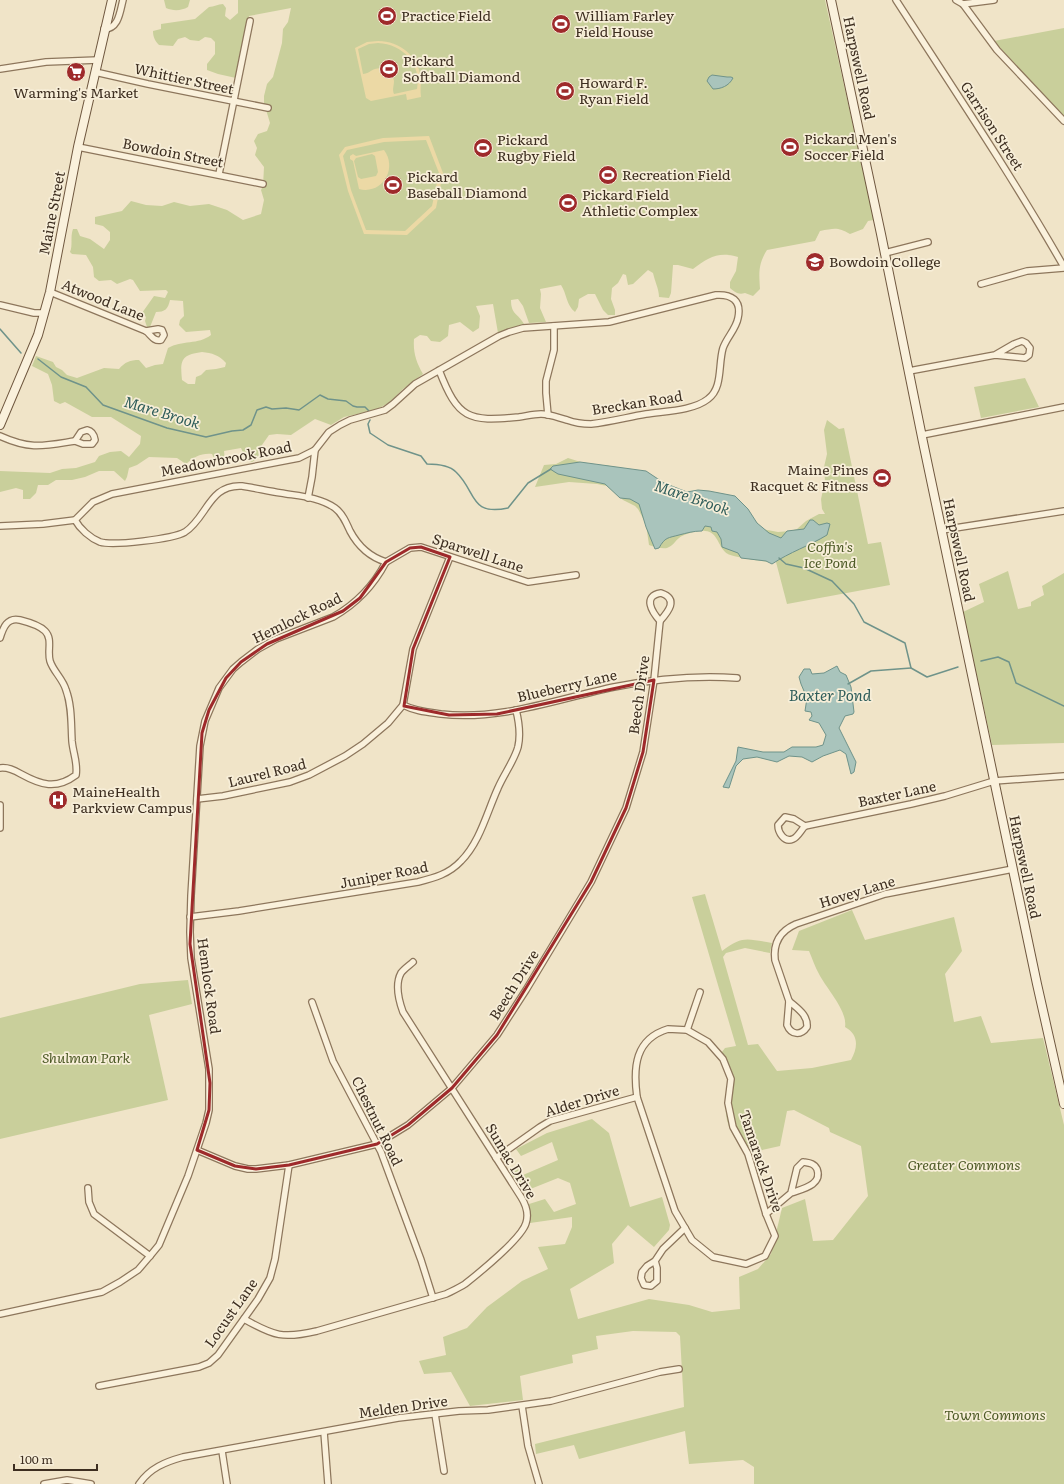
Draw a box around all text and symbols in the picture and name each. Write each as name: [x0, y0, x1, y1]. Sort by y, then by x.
sports icon: Practice Field: [376, 5, 398, 27]
place label: Practice Field: [401, 5, 492, 25]
place label: William Farley Field House: [575, 5, 675, 41]
sports icon: William Farley Field House: [550, 13, 572, 35]
street label: Harpswell Road: [839, 14, 881, 122]
place label: Pickard Softball Diamond: [403, 50, 521, 86]
street label: Whittier Street: [133, 58, 236, 98]
sports icon: Pickard Softball Diamond: [378, 58, 400, 80]
supermarket icon: Warming's Market: [65, 61, 87, 83]
place label: Howard F. Ryan Field: [579, 72, 649, 108]
street label: Garrison Street: [957, 77, 1029, 174]
sports icon: Howard F. Ryan Field: [554, 80, 576, 102]
place label: Warming's Market: [13, 82, 139, 102]
place label: Pickard Men's Soccer Field: [804, 128, 897, 164]
place label: Pickard Rugby Field: [497, 129, 576, 165]
street label: Bowdoin Street: [121, 132, 226, 172]
sports icon: Pickard Men's Soccer Field: [779, 136, 801, 158]
sports icon: Pickard Rugby Field: [472, 137, 494, 159]
sports icon: Recreation Field: [597, 164, 619, 186]
place label: Recreation Field: [622, 164, 731, 184]
place label: Pickard Baseball Diamond: [407, 166, 528, 202]
street label: Maine Street: [33, 169, 69, 257]
sports icon: Pickard Baseball Diamond: [382, 174, 404, 196]
place label: Pickard Field Athletic Complex: [582, 184, 698, 220]
sports icon: Pickard Field Athletic Complex: [557, 192, 579, 214]
school or university icon: Bowdoin College: [804, 251, 826, 273]
place label: Bowdoin College: [829, 251, 941, 271]
street label: Atwood Lane: [59, 273, 148, 325]
street label: Breckan Road: [590, 385, 684, 419]
water label: Mare Brook: [122, 389, 204, 434]
street label: Meadowbrook Road: [158, 435, 294, 481]
place label: Maine Pines Racquet & Fitness: [750, 459, 868, 495]
sports icon: Maine Pines Racquet & Fitness: [871, 467, 893, 489]
water label: Mare Brook: [652, 473, 734, 520]
street label: Harpswell Road: [939, 496, 981, 604]
street label: Sparwell Lane: [430, 528, 527, 576]
park label: Coffin's Ice Pond: [804, 536, 856, 572]
street label: Hemlock Road: [248, 587, 345, 647]
street label: Beech Drive: [623, 654, 653, 736]
street label: Blueberry Lane: [515, 664, 619, 706]
water label: Baxter Pond: [789, 683, 872, 706]
street label: Laurel Road: [226, 753, 308, 791]
street label: Baxter Lane: [856, 775, 938, 811]
place label: MaineHealth Parkview Campus: [72, 781, 192, 817]
hospital icon: MaineHealth Parkview Campus: [47, 789, 69, 811]
street label: Harpswell Road: [1005, 813, 1047, 921]
street label: Juniper Road: [338, 856, 430, 892]
street label: Hovey Lane: [816, 870, 897, 912]
street label: Hemlock Road: [193, 936, 227, 1036]
street label: Beech Drive: [484, 945, 543, 1023]
park label: Shulman Park: [42, 1047, 130, 1067]
street label: Chestnut Road: [348, 1072, 408, 1169]
street label: Alder Drive: [542, 1079, 621, 1121]
street label: Tamarack Drive: [735, 1107, 789, 1214]
street label: Sumac Drive: [481, 1119, 542, 1202]
park label: Greater Commons: [908, 1154, 1020, 1174]
street label: Locust Lane: [199, 1274, 261, 1351]
street label: Melden Drive: [357, 1390, 449, 1422]
park label: Town Commons: [944, 1404, 1046, 1424]
scale bar: [14, 1446, 97, 1472]
text: 100 m: [20, 1450, 53, 1468]

